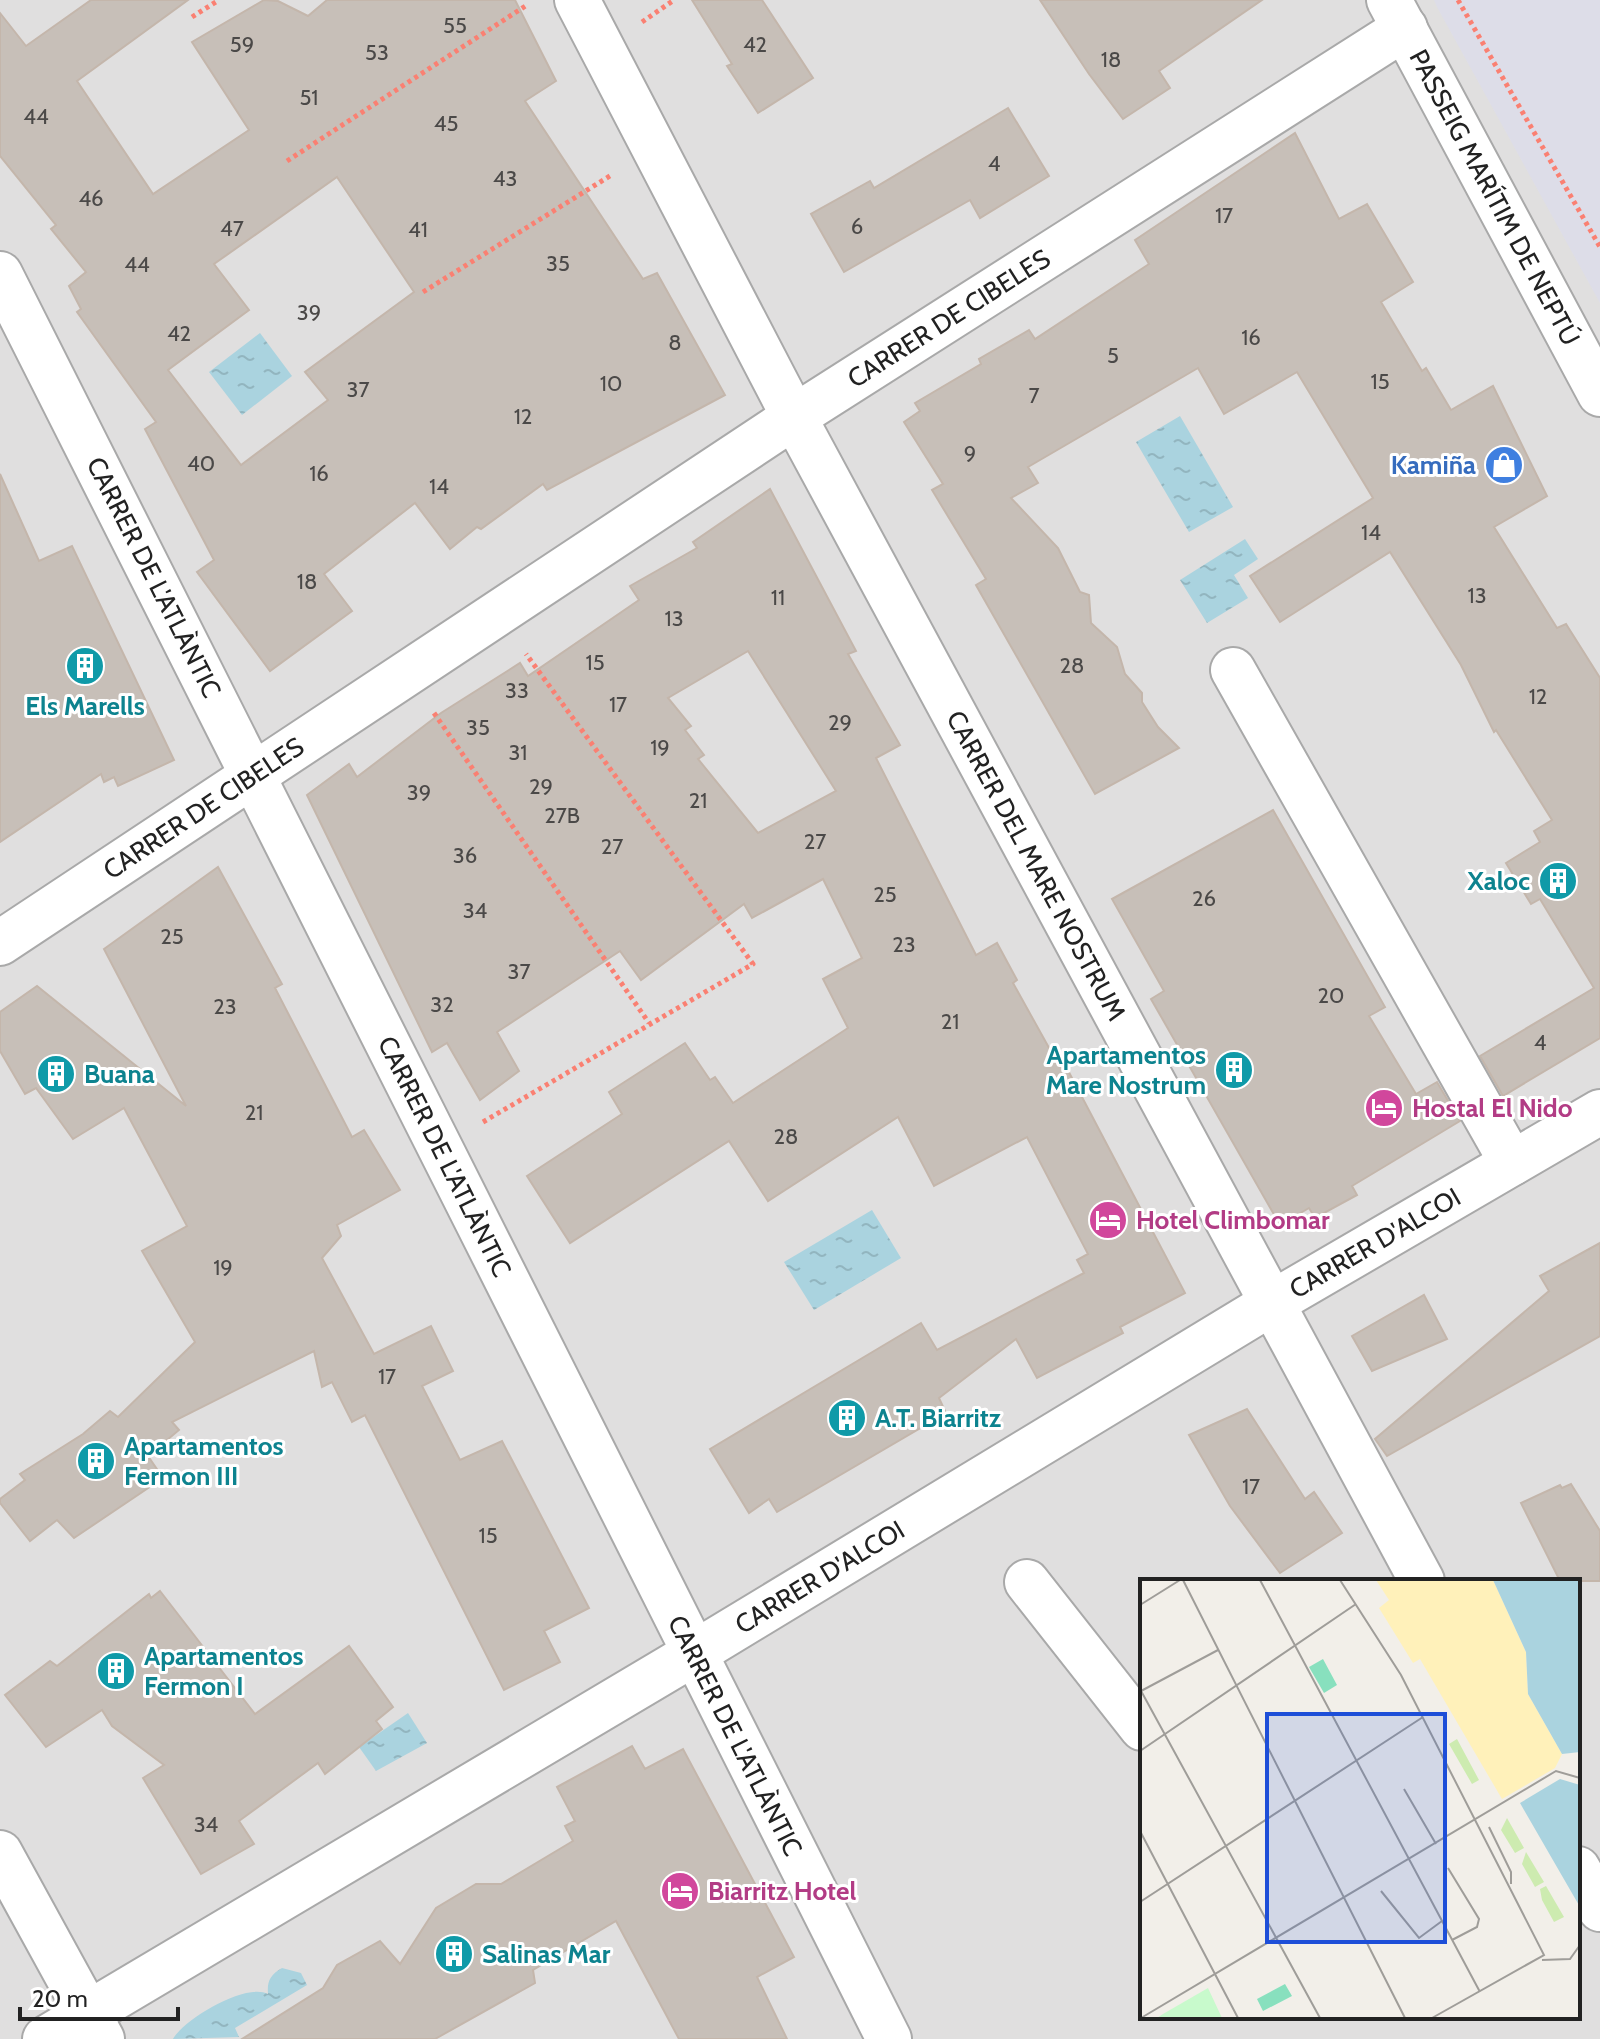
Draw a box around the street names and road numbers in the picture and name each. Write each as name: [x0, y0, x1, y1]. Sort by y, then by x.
street label: PASSEIG MARÍTIM DE NEPTÚ: [1403, 44, 1587, 351]
street label: CARRER DE CIBELES: [842, 242, 1056, 395]
street label: CARRER DE L'ATLÀNTIC: [80, 452, 228, 703]
street label: CARRER DEL MARE NOSTRUM: [940, 705, 1133, 1026]
street label: CARRER DE CIBELES: [97, 730, 310, 886]
street label: CARRER DE L'ATLÀNTIC: [371, 1031, 518, 1282]
street label: CARRER D'ALCOI: [1284, 1181, 1466, 1305]
street label: CARRER D'ALCOI: [729, 1514, 910, 1641]
street label: CARRER DE L'ATLÀNTIC: [661, 1610, 809, 1861]

